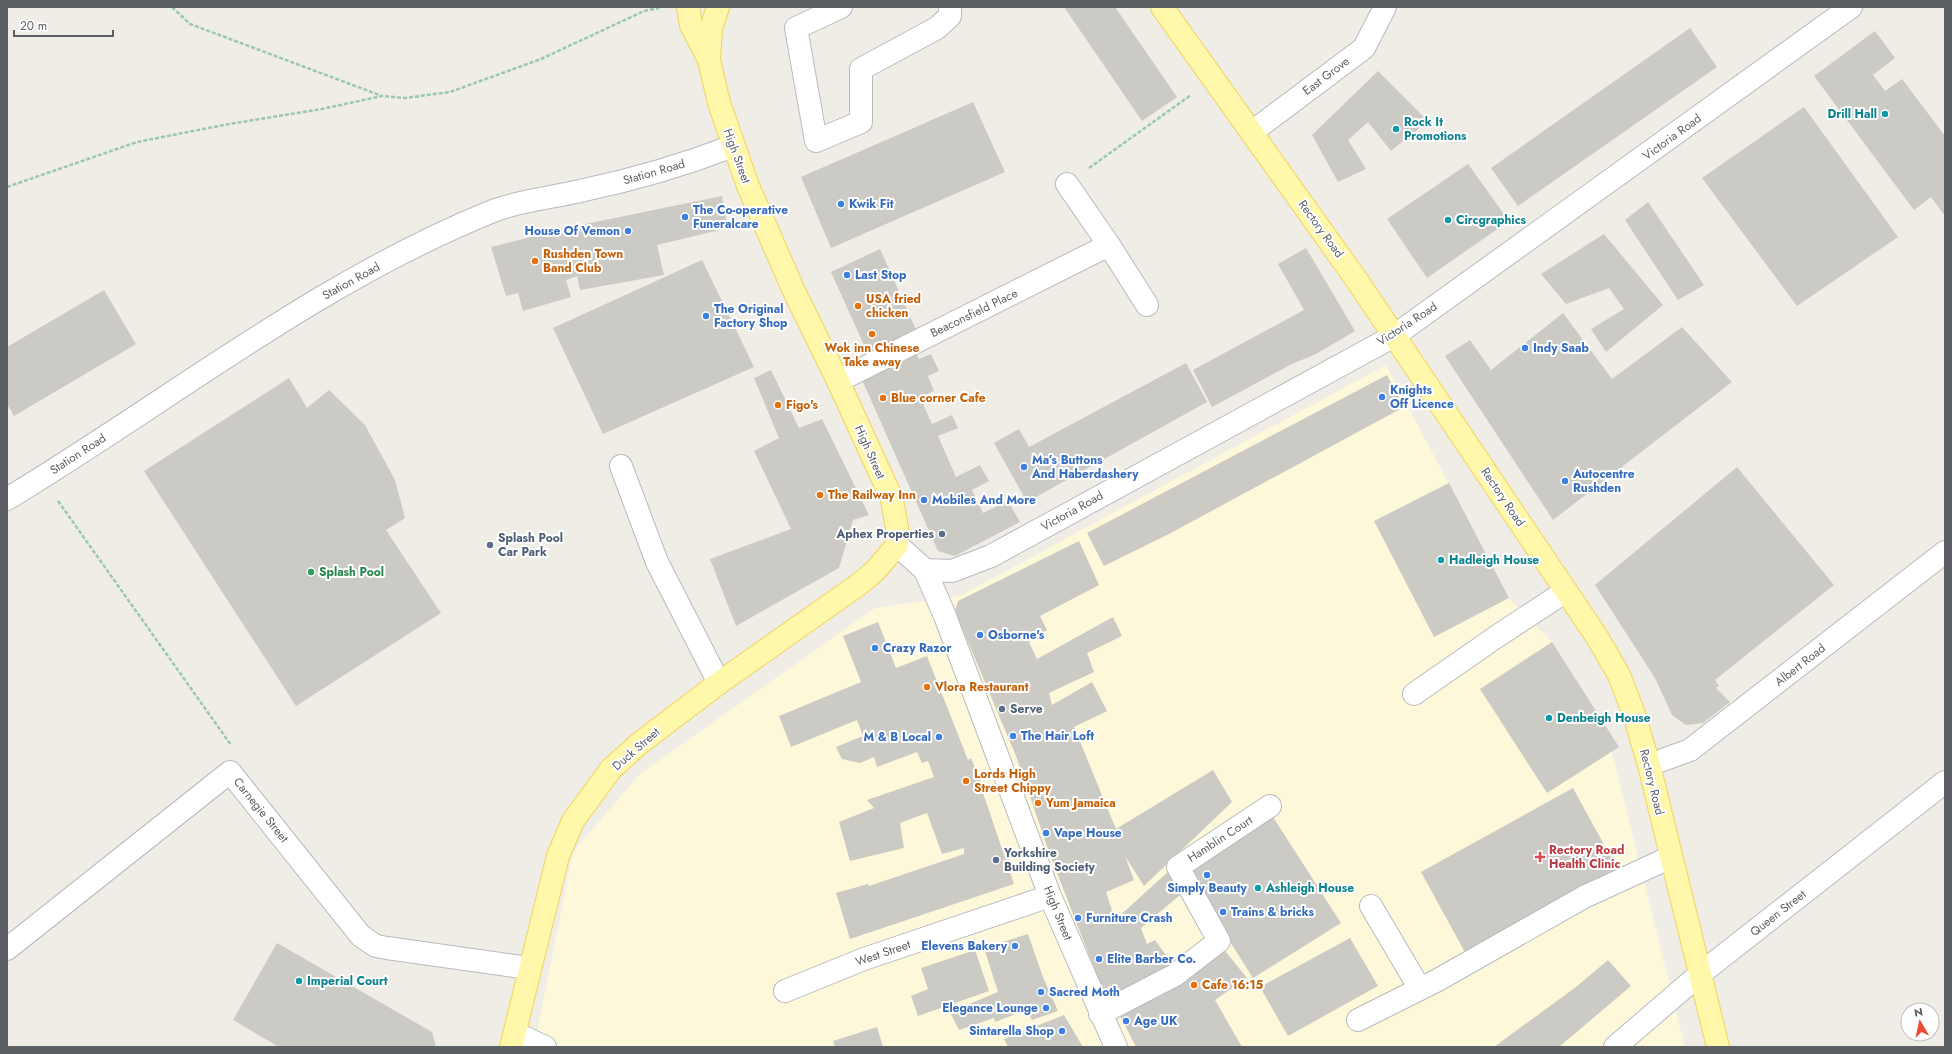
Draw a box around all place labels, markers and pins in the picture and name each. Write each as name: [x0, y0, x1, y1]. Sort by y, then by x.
place label: Drill Hall: [1827, 105, 1877, 123]
marker: Drill Hall: [1880, 109, 1890, 119]
place label: Rock It Promotions: [1404, 113, 1467, 145]
marker: Rock It Promotions: [1391, 124, 1401, 134]
place label: Kwik Fit: [849, 195, 894, 213]
marker: Kwik Fit: [836, 199, 846, 209]
place label: The Co-operative Funeralcare: [693, 201, 788, 233]
place label: Circgraphics: [1456, 211, 1527, 229]
marker: The Co-operative Funeralcare: [680, 212, 690, 222]
marker: Circgraphics: [1443, 215, 1453, 225]
place label: House Of Vemon: [525, 222, 620, 240]
marker: House Of Vemon: [623, 226, 633, 236]
place label: Rushden Town Band Club: [543, 245, 623, 277]
marker: Rushden Town Band Club: [530, 256, 540, 266]
place label: Last Stop: [855, 266, 907, 284]
marker: Last Stop: [842, 270, 852, 280]
place label: USA fried chicken: [866, 290, 921, 322]
place label: The Original Factory Shop: [714, 300, 788, 332]
marker: USA fried chicken: [853, 301, 863, 311]
marker: The Original Factory Shop: [701, 311, 711, 321]
marker: Wok inn Chinese Take away: [867, 329, 877, 339]
place label: Wok inn Chinese Take away: [825, 339, 920, 371]
place label: Indy Saab: [1533, 339, 1589, 357]
marker: Indy Saab: [1520, 343, 1530, 353]
place label: Knights Off Licence: [1390, 381, 1454, 413]
place label: Blue corner Cafe: [891, 389, 986, 407]
marker: Knights Off Licence: [1377, 392, 1387, 402]
marker: Blue corner Cafe: [878, 393, 888, 403]
place label: Figo's: [786, 396, 818, 414]
marker: Figo's: [773, 400, 783, 410]
place label: Ma’s Buttons And Haberdashery: [1031, 451, 1139, 483]
marker: Ma’s Buttons And Haberdashery: [1019, 462, 1029, 472]
place label: Autocentre Rushden: [1572, 465, 1635, 497]
marker: Autocentre Rushden: [1560, 476, 1570, 486]
place label: The Railway Inn: [828, 486, 916, 504]
marker: The Railway Inn: [815, 490, 825, 500]
place label: Mobiles And More: [932, 491, 1036, 509]
marker: Mobiles And More: [919, 495, 929, 505]
place label: Aphex Properties: [836, 525, 935, 543]
place label: Splash Pool Car Park: [498, 529, 563, 561]
marker: Aphex Properties: [937, 529, 947, 539]
marker: Splash Pool Car Park: [485, 540, 495, 550]
place label: Hadleigh House: [1449, 551, 1539, 569]
marker: Hadleigh House: [1436, 555, 1446, 565]
place label: Splash Pool: [319, 563, 384, 581]
marker: Splash Pool: [306, 567, 316, 577]
place label: Osborne's: [988, 626, 1045, 644]
marker: Osborne's: [975, 630, 985, 640]
place label: Crazy Razor: [883, 639, 952, 657]
marker: Crazy Razor: [870, 643, 880, 653]
place label: Vlora Restaurant: [934, 678, 1029, 696]
marker: Vlora Restaurant: [922, 682, 932, 692]
place label: Serve: [1010, 700, 1043, 718]
marker: Serve: [997, 704, 1007, 714]
place label: Denbeigh House: [1557, 709, 1651, 727]
marker: Denbeigh House: [1544, 713, 1554, 723]
place label: The Hair Loft: [1021, 727, 1094, 745]
place label: M & B Local: [863, 728, 931, 746]
marker: The Hair Loft: [1008, 731, 1018, 741]
marker: M & B Local: [934, 732, 944, 742]
place label: Lords High Street Chippy: [974, 765, 1051, 797]
marker: Lords High Street Chippy: [961, 776, 971, 786]
place label: Yum Jamaica: [1045, 794, 1116, 812]
marker: Yum Jamaica: [1033, 798, 1043, 808]
place label: Vape House: [1053, 824, 1122, 842]
marker: Vape House: [1041, 828, 1051, 838]
place label: Rectory Road Health Clinic: [1549, 841, 1624, 873]
place label: Yorkshire Building Society: [1003, 844, 1095, 876]
marker: Rectory Road Health Clinic: [1534, 851, 1546, 863]
marker: Yorkshire Building Society: [991, 855, 1001, 865]
marker: Simply Beauty: [1202, 870, 1212, 880]
place label: Simply Beauty: [1167, 879, 1247, 897]
place label: Ashleigh House: [1265, 879, 1354, 897]
marker: Ashleigh House: [1253, 883, 1263, 893]
place label: Trains & bricks: [1231, 903, 1315, 921]
marker: Trains & bricks: [1218, 907, 1228, 917]
place label: Furniture Crash: [1086, 909, 1173, 927]
marker: Furniture Crash: [1073, 913, 1083, 923]
place label: Elevens Bakery: [921, 937, 1008, 955]
marker: Elevens Bakery: [1010, 941, 1020, 951]
place label: Elite Barber Co.: [1107, 950, 1196, 968]
marker: Elite Barber Co.: [1094, 954, 1104, 964]
place label: Imperial Court: [307, 972, 388, 990]
marker: Imperial Court: [294, 976, 304, 986]
place label: Cafe 16:15: [1202, 976, 1264, 994]
marker: Cafe 16:15: [1189, 980, 1199, 990]
place label: Sacred Moth: [1049, 983, 1120, 1001]
marker: Sacred Moth: [1036, 987, 1046, 997]
place label: Elegance Lounge: [942, 999, 1038, 1017]
marker: Elegance Lounge: [1041, 1003, 1051, 1013]
place label: Age UK: [1133, 1012, 1178, 1030]
marker: Age UK: [1121, 1016, 1131, 1026]
place label: Sintarella Shop: [969, 1022, 1055, 1040]
marker: Sintarella Shop: [1057, 1026, 1067, 1036]

